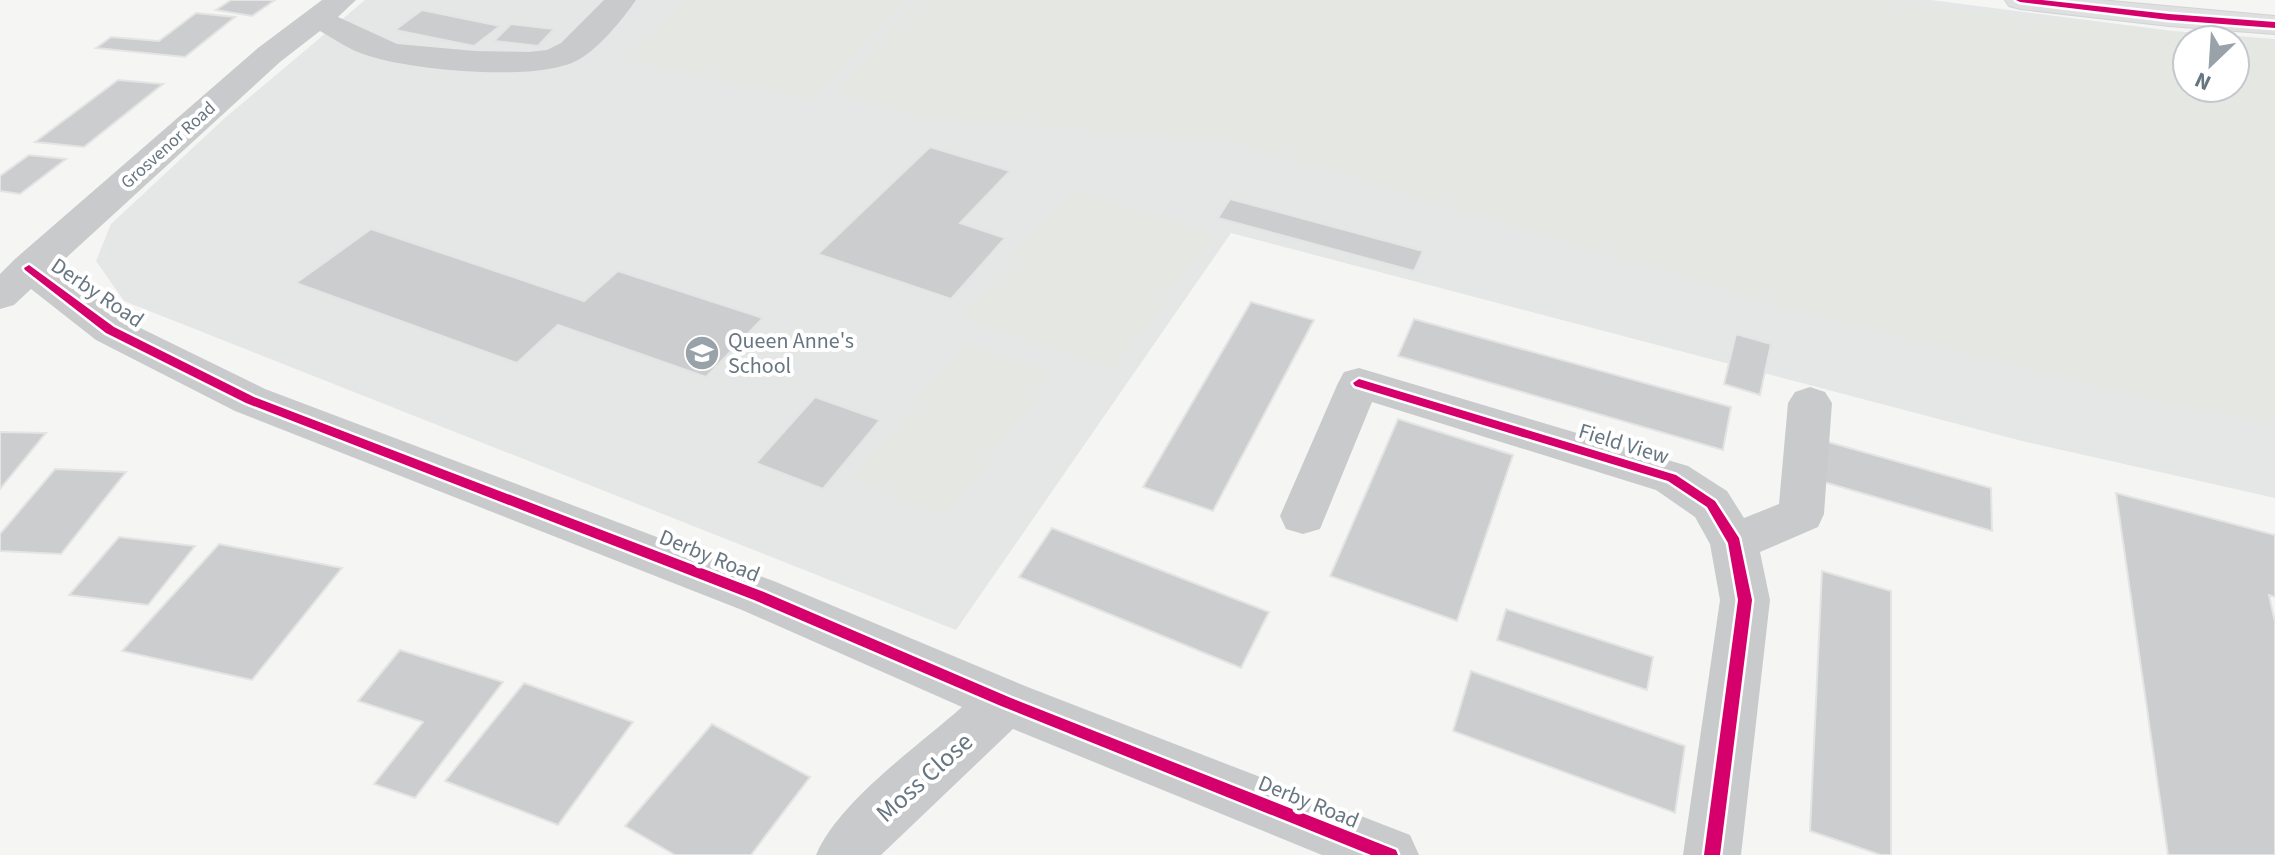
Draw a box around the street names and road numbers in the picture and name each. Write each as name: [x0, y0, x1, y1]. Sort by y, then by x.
street label: Grosvenor Road: [115, 96, 221, 195]
street label: Derby Road: [45, 250, 150, 336]
street label: Field View: [1575, 415, 1673, 473]
street label: Derby Road: [654, 521, 765, 591]
street label: Moss Close: [868, 724, 981, 831]
street label: Derby Road: [1253, 767, 1364, 837]

